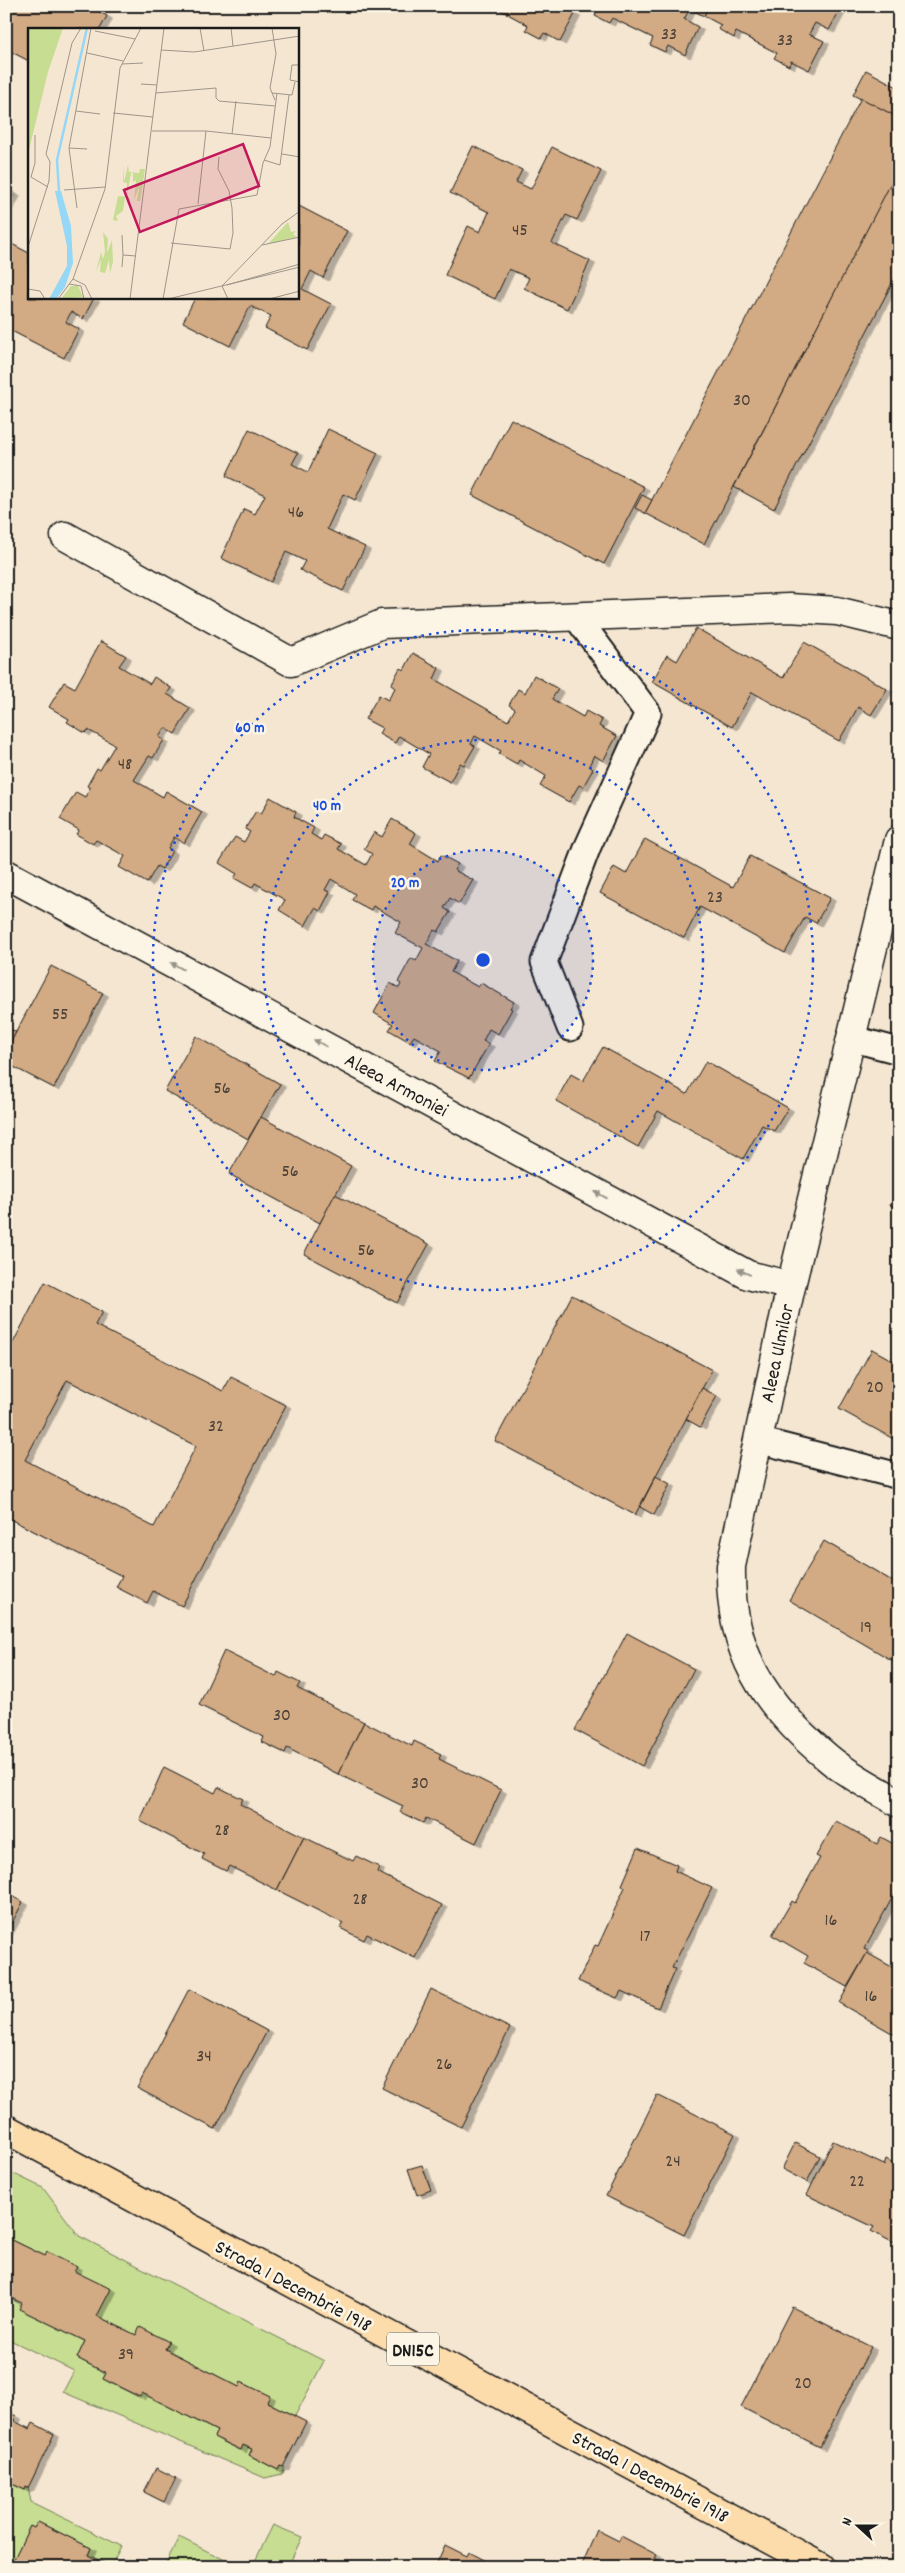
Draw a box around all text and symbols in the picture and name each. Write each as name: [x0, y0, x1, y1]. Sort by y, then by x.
house number: 33: [661, 23, 677, 48]
inset map: [28, 28, 299, 299]
house number: 33: [777, 29, 793, 54]
house number: 45: [512, 219, 528, 244]
house number: 30: [733, 389, 751, 414]
house number: 46: [288, 501, 304, 526]
text: 60 m: [235, 718, 265, 740]
house number: 48: [118, 753, 132, 778]
text: 40 m: [313, 796, 341, 818]
text: 20 m: [391, 873, 419, 895]
house number: 23: [707, 886, 723, 911]
centre of rings: [474, 951, 492, 969]
one-way arrow: [170, 961, 183, 970]
house number: 55: [52, 1003, 68, 1028]
one-way arrow: [313, 1038, 326, 1047]
street label: Aleea Armoniei: [339, 1048, 453, 1126]
house number: 56: [213, 1077, 231, 1102]
house number: 56: [281, 1160, 299, 1185]
one-way arrow: [594, 1191, 608, 1199]
house number: 56: [357, 1239, 375, 1264]
one-way arrow: [737, 1268, 751, 1276]
street label: Aleea Ulmilor: [755, 1301, 803, 1406]
house number: 20: [866, 1376, 884, 1401]
house number: 32: [208, 1415, 224, 1440]
house number: 19: [860, 1616, 872, 1641]
house number: 30: [273, 1704, 291, 1729]
house number: 30: [411, 1772, 429, 1797]
house number: 28: [214, 1819, 230, 1844]
house number: 28: [352, 1888, 368, 1913]
house number: 16: [825, 1909, 837, 1934]
house number: 17: [640, 1925, 651, 1950]
house number: 16: [865, 1985, 877, 2010]
house number: 34: [196, 2045, 212, 2070]
house number: 26: [436, 2053, 452, 2078]
house number: 24: [665, 2150, 681, 2175]
house number: 22: [849, 2170, 865, 2195]
street label: Strada 1 Decembrie 1918: [209, 2234, 376, 2341]
road number: DN15C: [387, 2332, 439, 2366]
house number: 39: [118, 2343, 134, 2368]
house number: 20: [794, 2372, 812, 2397]
street label: Strada 1 Decembrie 1918: [566, 2425, 733, 2532]
north arrow: [832, 2500, 882, 2550]
text: N: [837, 2515, 858, 2529]

